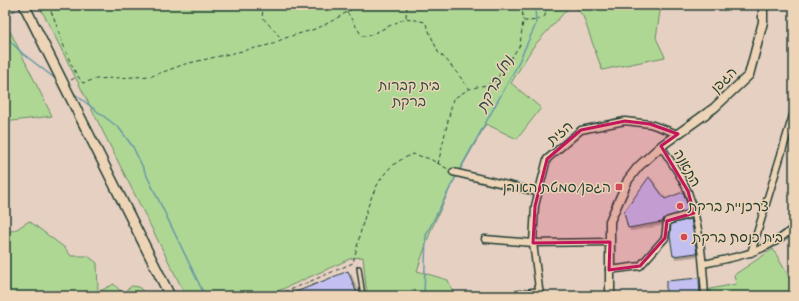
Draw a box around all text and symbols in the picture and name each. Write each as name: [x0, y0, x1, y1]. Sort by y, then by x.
water label: נחל ברקת: [471, 51, 518, 117]
street label: הגפן: [707, 63, 741, 97]
park label: בית קברות ברקת: [377, 77, 440, 110]
street label: הזית: [543, 117, 576, 149]
street label: התאנה: [670, 146, 704, 190]
place label: הגפן/סמטת האורן: [503, 179, 611, 196]
marker: הגפן/סמטת האורן: [614, 182, 624, 192]
place label: צרכניית ברקת: [687, 198, 769, 215]
marker: צרכניית ברקת: [675, 201, 685, 211]
place label: בית כנסת ברקת: [691, 229, 783, 246]
marker: בית כנסת ברקת: [679, 232, 689, 242]

